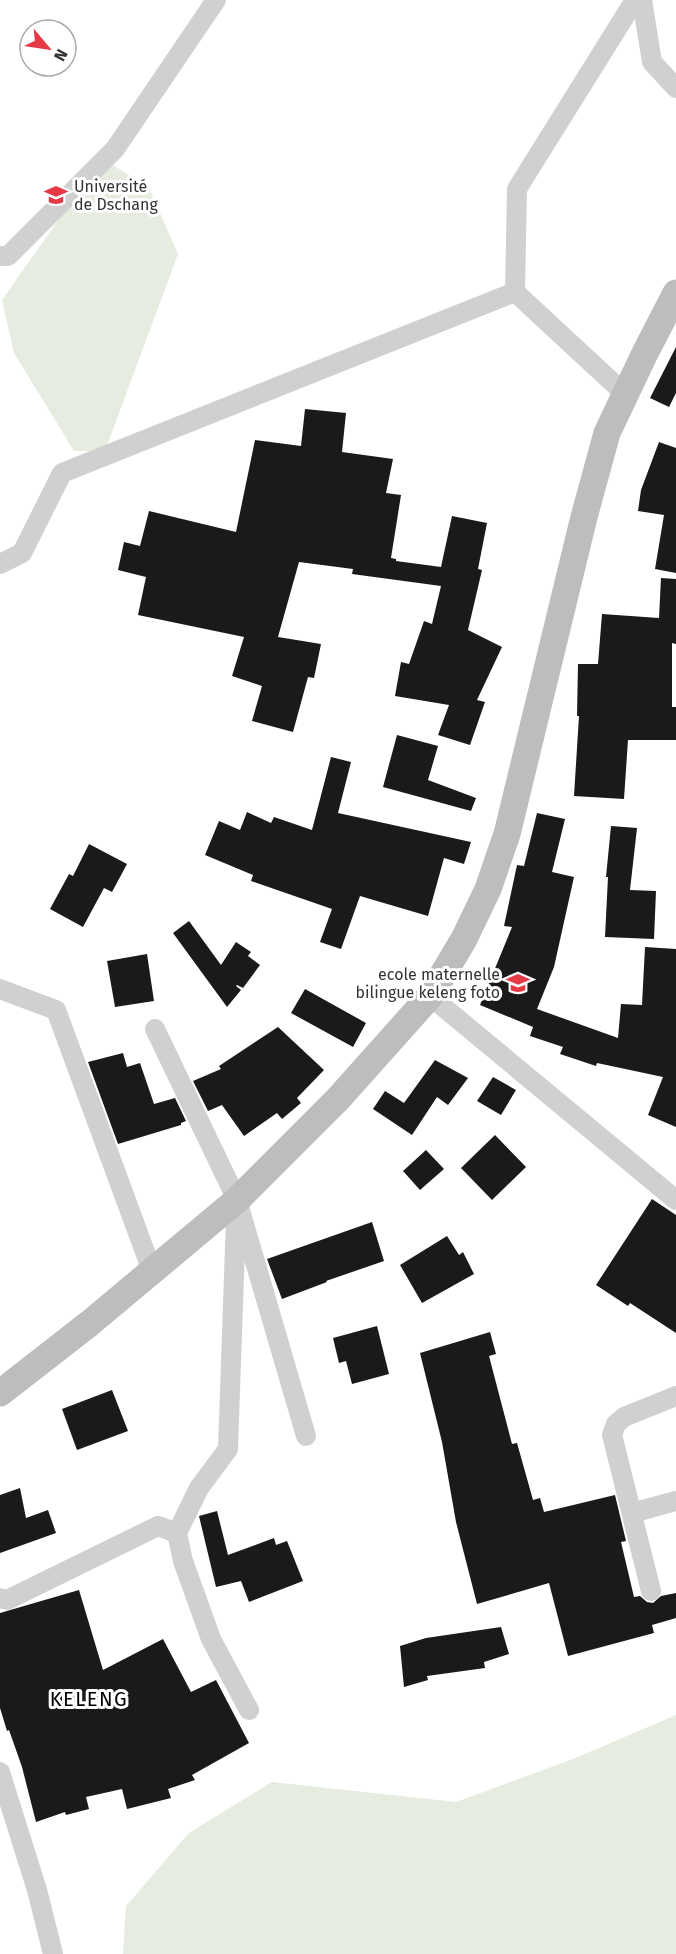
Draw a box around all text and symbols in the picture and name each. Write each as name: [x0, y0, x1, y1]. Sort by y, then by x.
north arrow: [18, 18, 78, 78]
text: N: [50, 46, 72, 64]
place label: Université de Dschang: [74, 177, 158, 214]
school or university icon: Université de Dschang: [43, 182, 69, 208]
place label: ecole maternelle bilingue keleng foto: [356, 965, 500, 1002]
school or university icon: ecole maternelle bilingue keleng foto: [505, 970, 531, 996]
district label: KELENG: [50, 1687, 128, 1711]

